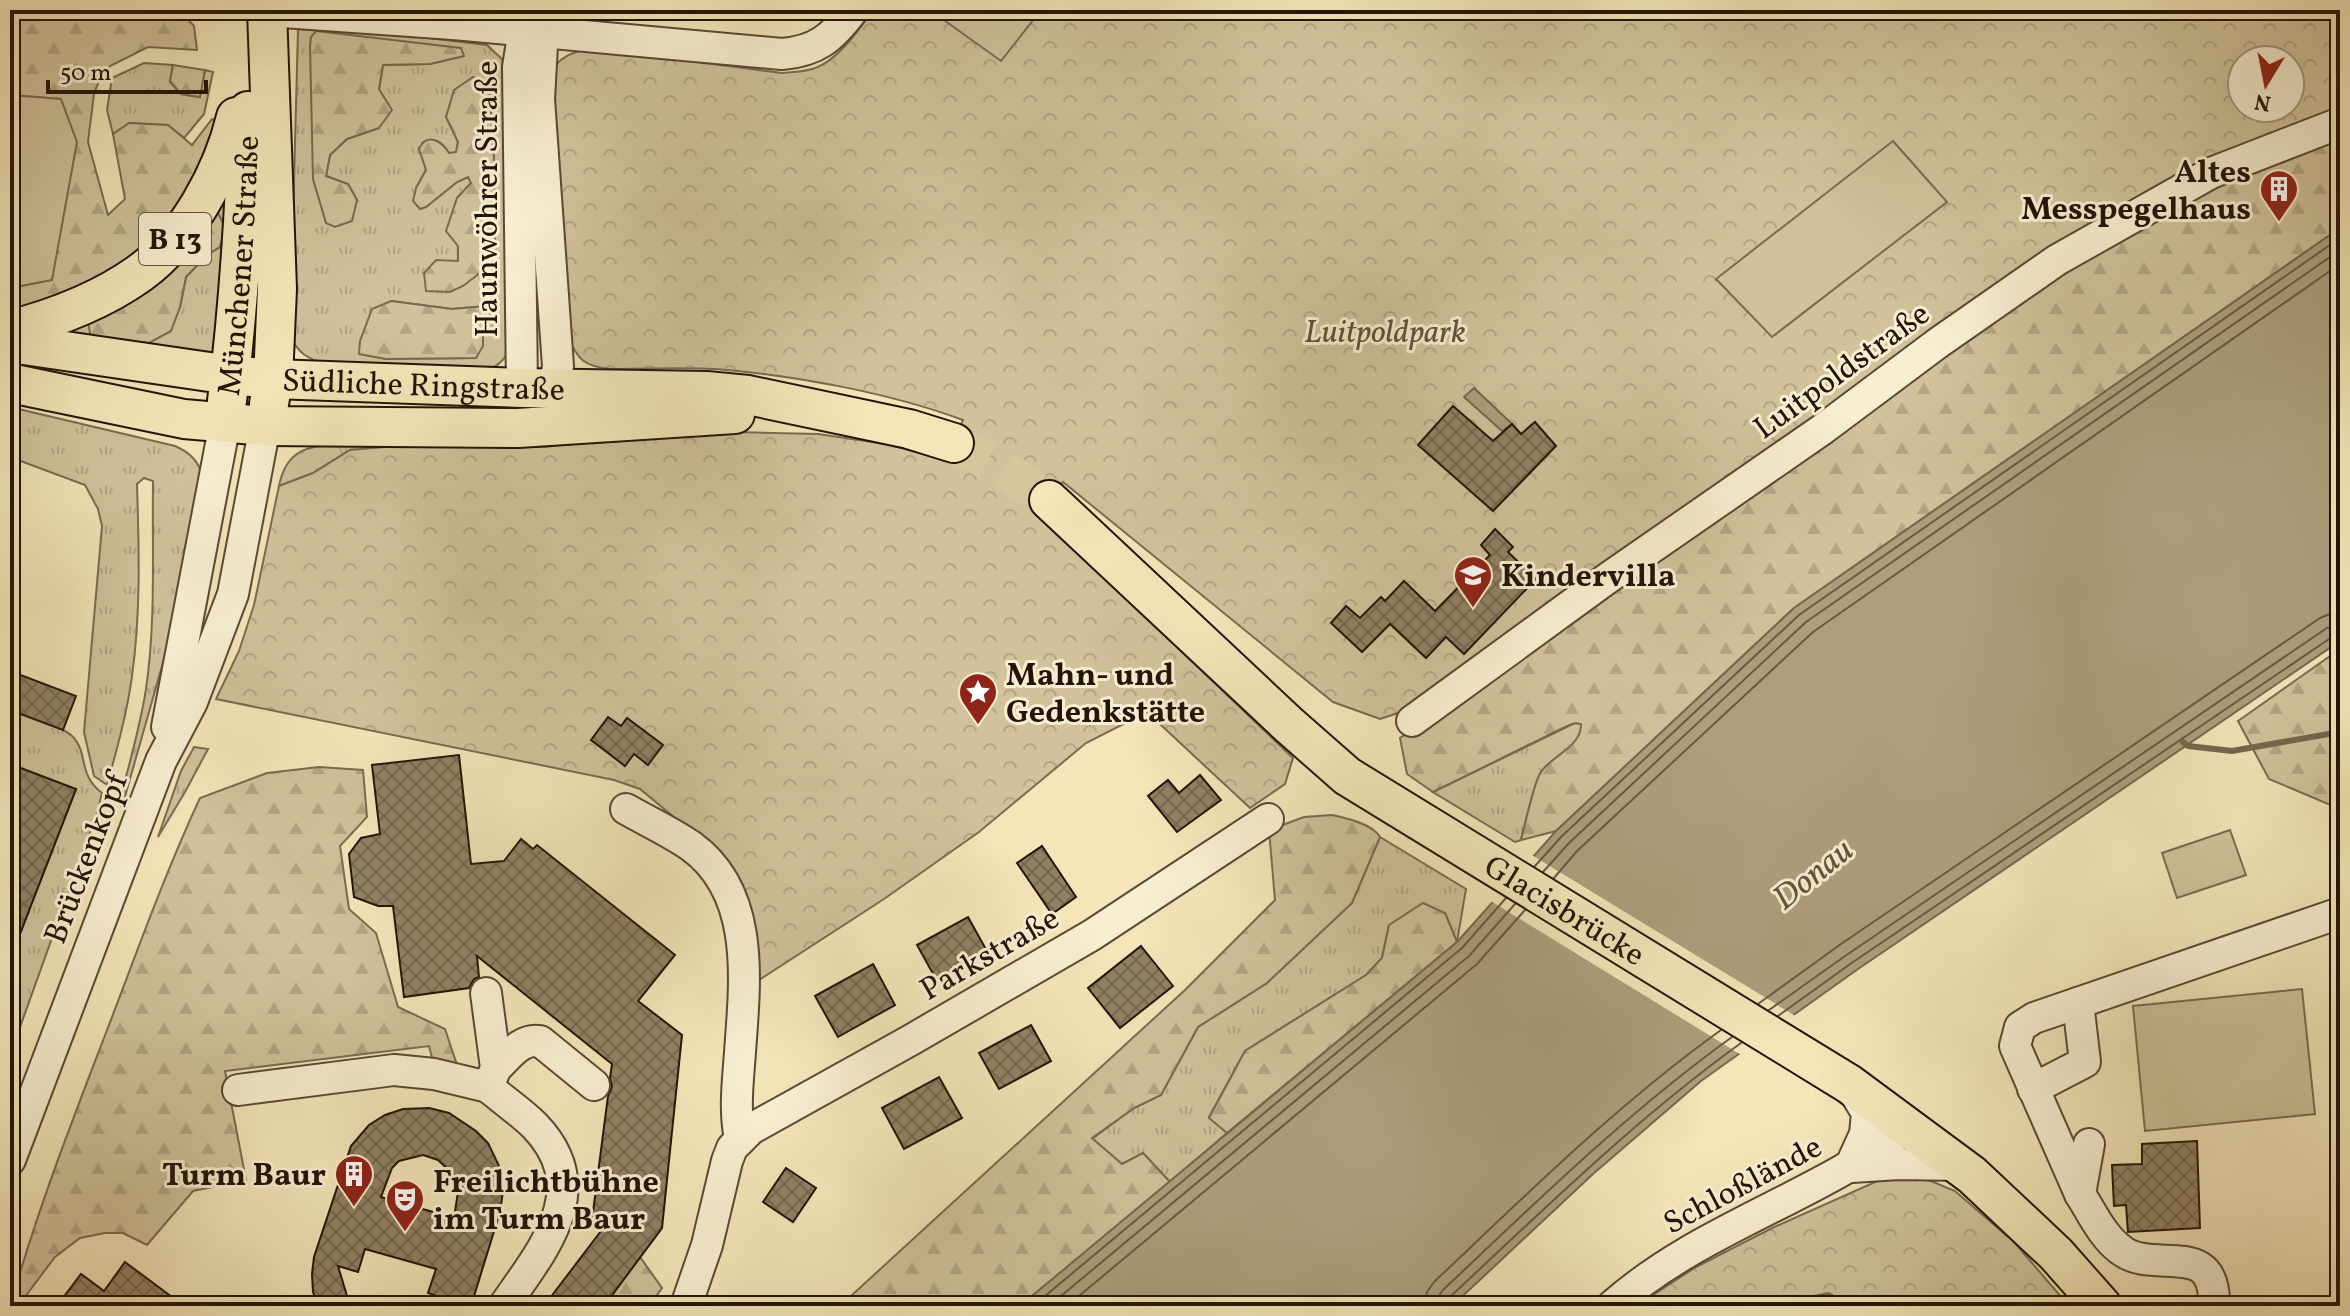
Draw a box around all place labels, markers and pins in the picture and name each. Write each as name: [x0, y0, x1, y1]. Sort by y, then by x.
place label: Altes Messpegelhaus: [2021, 152, 2251, 233]
building icon: Altes Messpegelhaus: [2258, 168, 2300, 223]
school or university icon: Kindervilla: [1452, 554, 1494, 609]
place label: Kindervilla: [1501, 556, 1675, 600]
place label: Mahn- und Gedenkstätte: [1006, 655, 1205, 736]
place icon: Mahn- und Gedenkstätte: [957, 671, 999, 726]
building icon: Turm Baur: [333, 1153, 375, 1208]
place label: Turm Baur: [162, 1155, 326, 1199]
place label: Freilichtbühne im Turm Baur: [433, 1162, 659, 1243]
theatre icon: Freilichtbühne im Turm Baur: [384, 1178, 426, 1233]

